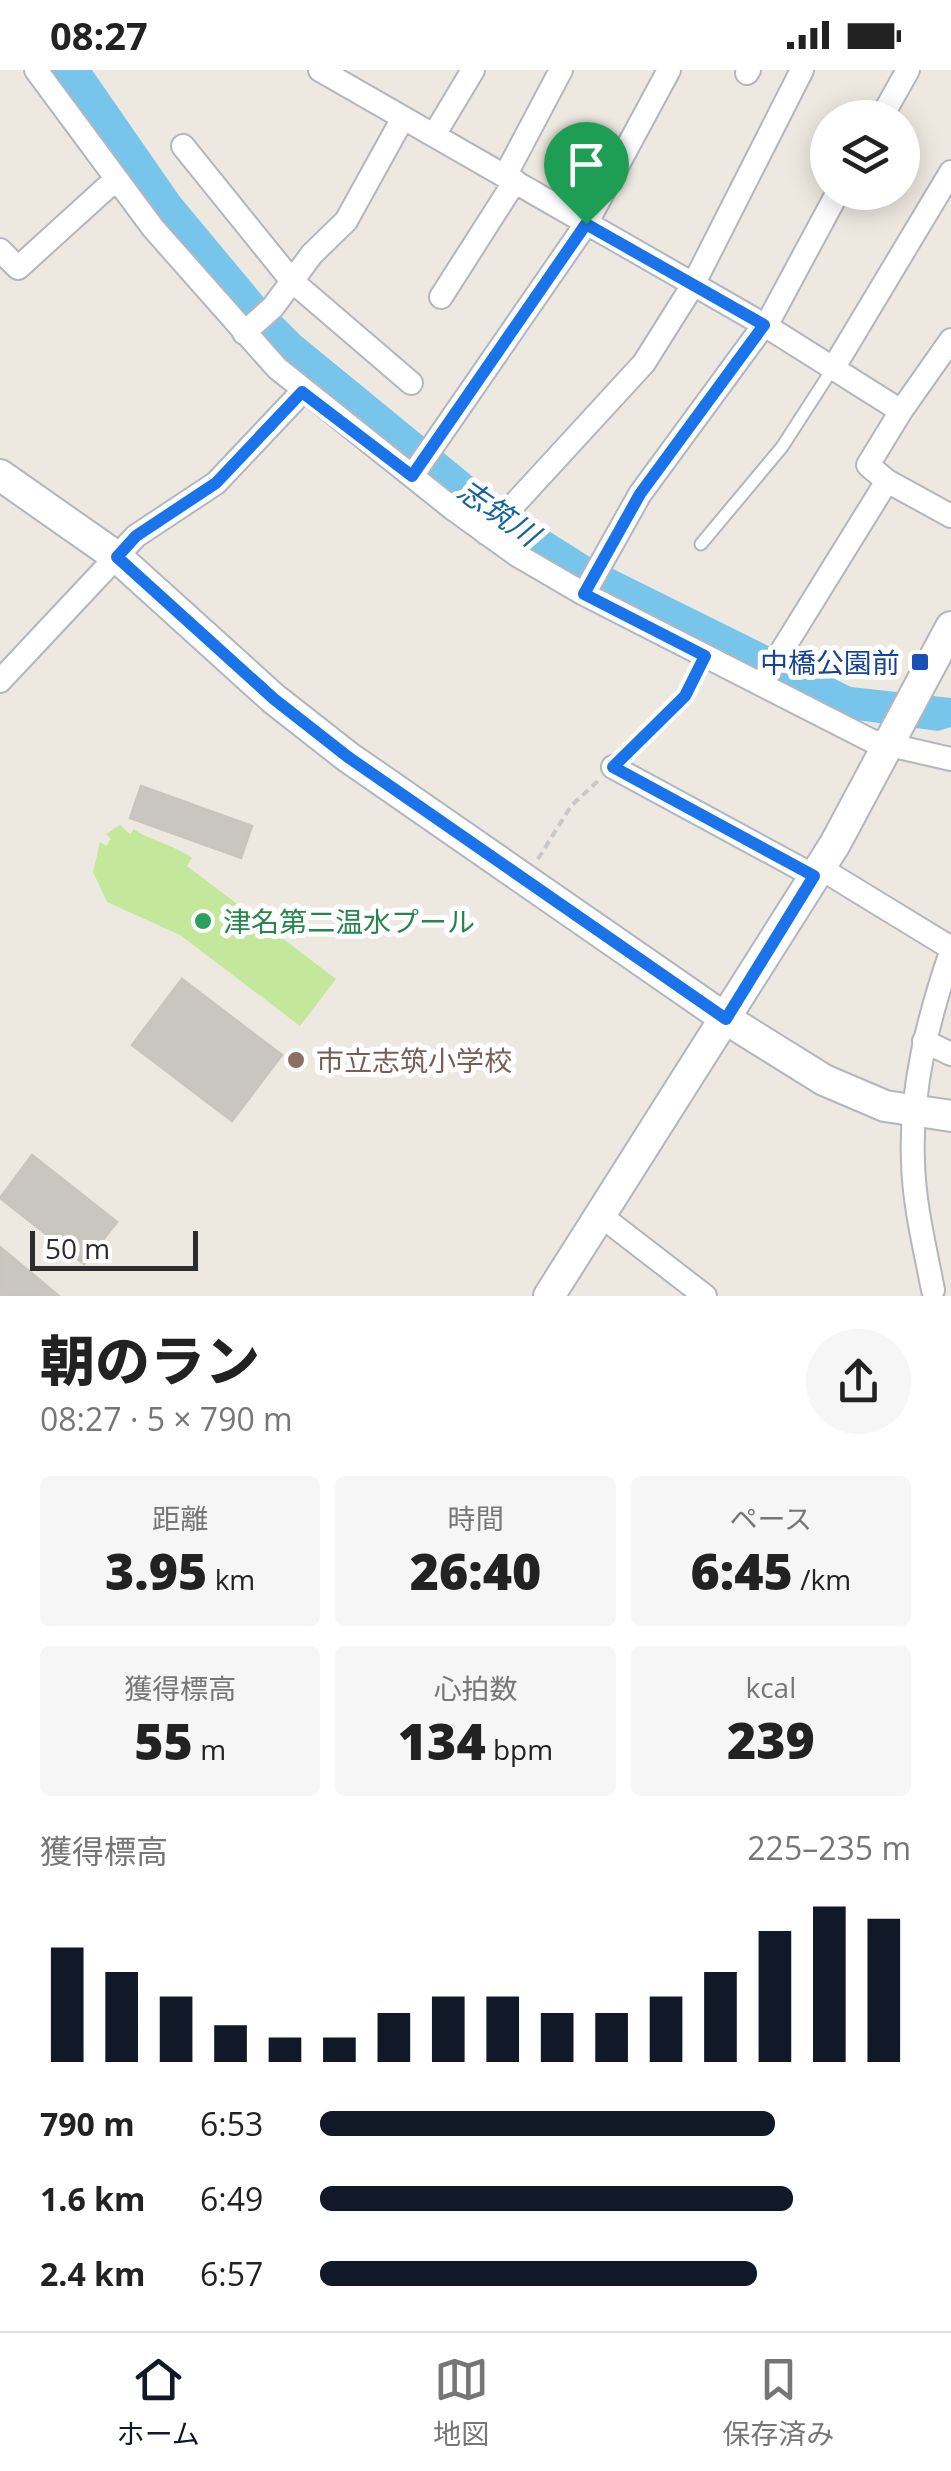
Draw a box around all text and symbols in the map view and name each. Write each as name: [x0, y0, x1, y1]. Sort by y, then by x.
text: 08:27: [50, 9, 148, 61]
map controls: [810, 100, 920, 210]
button: layers: [810, 100, 920, 210]
pin: [544, 122, 629, 225]
icon: arrive: [559, 137, 614, 192]
water label: 志筑川: [450, 469, 550, 556]
place label: 中橋公園前: [760, 643, 900, 681]
marker: 中橋公園前: [909, 651, 931, 673]
place label: 津名第二温水プール: [223, 902, 475, 940]
marker: 津名第二温水プール: [192, 910, 214, 932]
place label: 市立志筑小学校: [316, 1041, 512, 1079]
marker: 市立志筑小学校: [285, 1049, 307, 1071]
scale bar: [30, 1226, 198, 1270]
text: 50 m: [45, 1229, 110, 1267]
text: 朝のラン: [40, 1322, 260, 1397]
button: share: [806, 1329, 911, 1434]
text: 08:27 · 5 × 790 m: [40, 1397, 293, 1440]
text: 距離: [152, 1499, 208, 1537]
text: 時間: [447, 1499, 504, 1537]
text: ペース: [730, 1499, 812, 1537]
text: 3.95: [105, 1537, 207, 1605]
text: 26:40: [410, 1537, 541, 1605]
text: 6:45: [691, 1537, 793, 1605]
text: km: [207, 1560, 255, 1598]
text: /km: [793, 1560, 851, 1598]
text: kcal: [745, 1668, 796, 1706]
text: 獲得標高: [124, 1669, 236, 1707]
text: 心拍数: [433, 1669, 518, 1707]
text: 239: [727, 1706, 815, 1774]
text: 55: [134, 1707, 193, 1775]
text: 134: [398, 1707, 486, 1775]
text: m: [193, 1730, 226, 1768]
text: bpm: [486, 1730, 553, 1768]
text: 225–235 m: [747, 1826, 911, 1869]
text: 獲得標高: [40, 1829, 168, 1872]
text: 790 m: [40, 2102, 135, 2145]
text: 6:53: [200, 2102, 263, 2145]
text: 1.6 km: [40, 2177, 145, 2220]
text: 6:49: [200, 2177, 263, 2220]
text: 2.4 km: [40, 2252, 145, 2295]
text: 6:57: [200, 2252, 263, 2295]
tab: ホーム: [117, 2352, 200, 2452]
tab: 地図: [433, 2352, 489, 2452]
tab: 保存済み: [722, 2352, 834, 2452]

